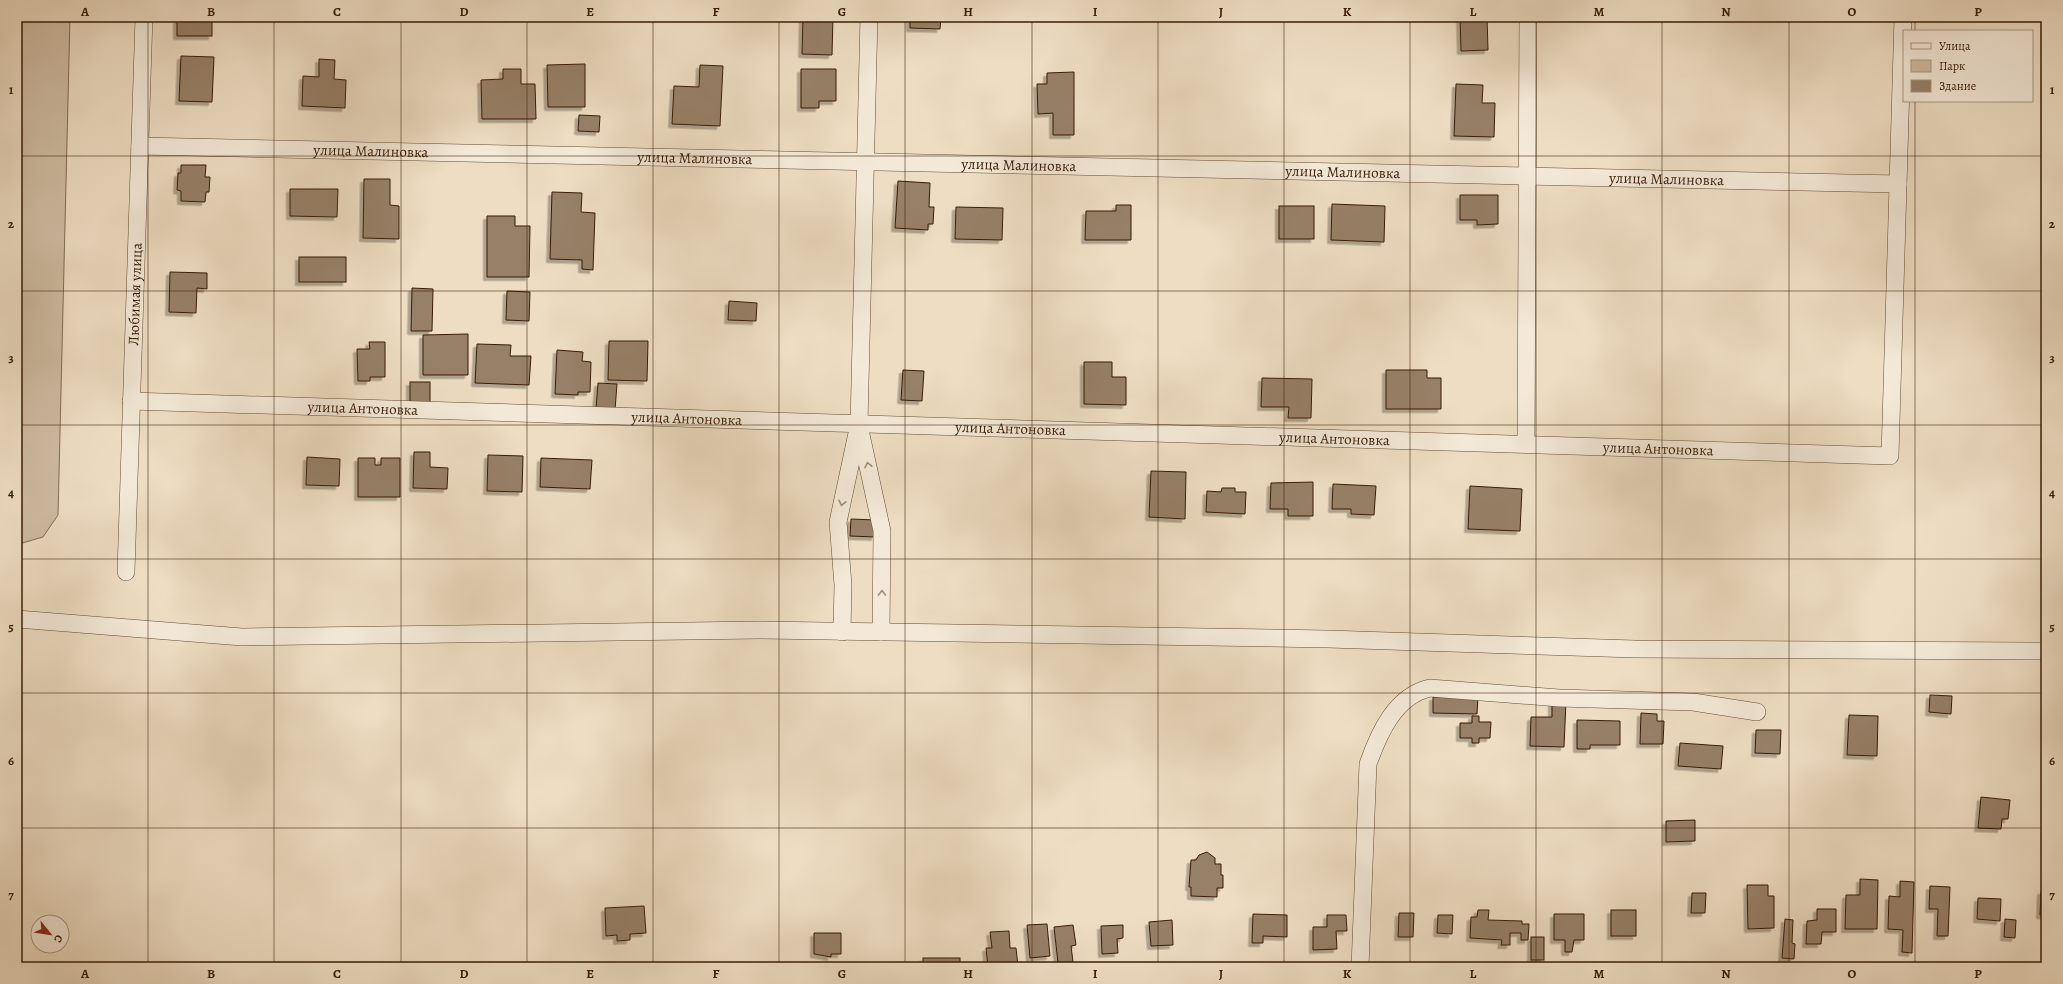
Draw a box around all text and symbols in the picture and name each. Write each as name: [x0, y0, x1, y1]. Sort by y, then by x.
text: A: [80, 3, 90, 20]
text: B: [207, 3, 215, 20]
text: C: [333, 3, 341, 20]
text: D: [459, 3, 469, 20]
text: E: [586, 3, 594, 20]
text: F: [713, 3, 720, 20]
text: G: [838, 3, 846, 20]
text: H: [963, 3, 973, 20]
text: I: [1093, 3, 1098, 20]
text: J: [1219, 3, 1223, 20]
text: K: [1343, 3, 1352, 20]
text: L: [1470, 3, 1477, 20]
text: M: [1594, 3, 1605, 20]
text: N: [1721, 3, 1731, 20]
text: O: [1848, 3, 1857, 20]
text: P: [1974, 3, 1982, 20]
legend: [1903, 30, 2033, 102]
text: Улица: [1939, 38, 1971, 54]
text: Парк: [1939, 58, 1965, 74]
text: Здание: [1939, 78, 1976, 94]
text: 1: [9, 81, 14, 98]
text: 1: [2050, 81, 2055, 98]
street label: улица Малиновка: [312, 140, 429, 162]
street label: улица Малиновка: [636, 147, 753, 169]
street label: улица Малиновка: [960, 154, 1077, 176]
street label: улица Малиновка: [1284, 161, 1400, 183]
street label: улица Малиновка: [1608, 168, 1724, 190]
text: 2: [8, 215, 15, 232]
text: 2: [2049, 215, 2056, 232]
street label: Любимая улица: [123, 242, 147, 346]
text: 3: [8, 349, 14, 366]
text: 3: [2049, 349, 2055, 366]
street label: улица Антоновка: [306, 396, 419, 420]
street label: улица Антоновка: [630, 407, 742, 430]
street label: улица Антоновка: [954, 417, 1066, 440]
street label: улица Антоновка: [1278, 427, 1390, 450]
street label: улица Антоновка: [1602, 437, 1714, 460]
one-way arrow: [864, 462, 872, 468]
text: 4: [8, 484, 14, 501]
text: 4: [2049, 484, 2055, 501]
one-way arrow: [838, 500, 847, 506]
one-way arrow: [878, 590, 886, 596]
text: 5: [8, 618, 14, 635]
text: 5: [2049, 618, 2055, 635]
text: 6: [8, 752, 14, 769]
text: 6: [2049, 752, 2055, 769]
text: 7: [8, 886, 14, 903]
text: 7: [2049, 886, 2055, 903]
north arrow: [30, 914, 70, 954]
text: С: [50, 932, 66, 946]
text: A: [80, 965, 90, 982]
text: B: [207, 965, 215, 982]
text: C: [333, 965, 341, 982]
text: D: [459, 965, 469, 982]
text: E: [586, 965, 594, 982]
text: F: [713, 965, 720, 982]
text: G: [838, 965, 846, 982]
text: H: [963, 965, 973, 982]
text: I: [1093, 965, 1098, 982]
text: J: [1219, 965, 1223, 982]
text: K: [1343, 965, 1352, 982]
text: L: [1470, 965, 1477, 982]
text: M: [1594, 965, 1605, 982]
text: N: [1721, 965, 1731, 982]
text: O: [1848, 965, 1857, 982]
text: P: [1974, 965, 1982, 982]

